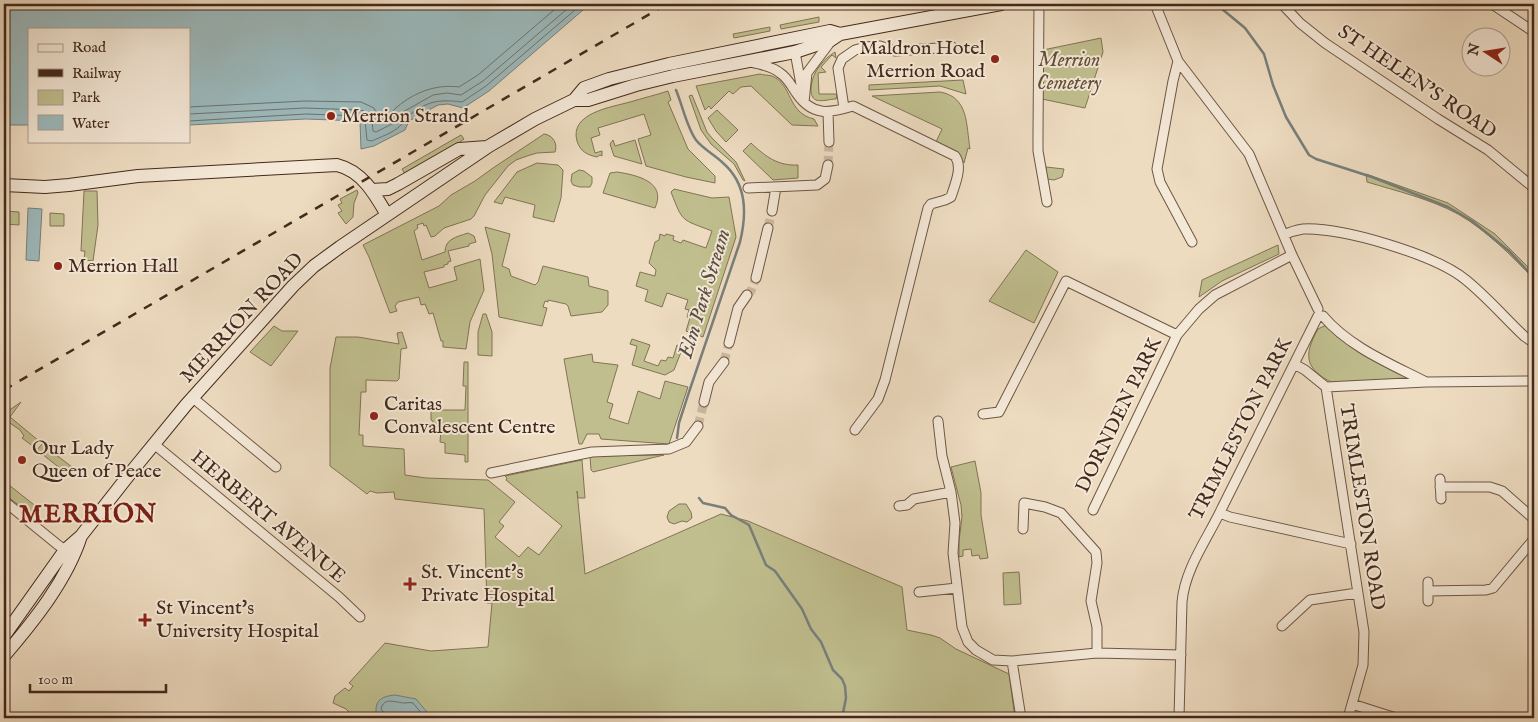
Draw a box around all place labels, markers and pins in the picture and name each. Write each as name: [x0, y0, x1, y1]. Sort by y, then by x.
place label: Maldron Hotel Merrion Road: [859, 36, 986, 84]
marker: Maldron Hotel Merrion Road: [989, 53, 1001, 65]
place label: Merrion Strand: [341, 104, 469, 129]
marker: Merrion Strand: [325, 110, 337, 122]
place label: Merrion Hall: [68, 254, 179, 279]
marker: Merrion Hall: [52, 260, 64, 272]
place label: Caritas Convalescent Centre: [384, 392, 556, 440]
marker: Caritas Convalescent Centre: [368, 410, 380, 422]
place label: Our Lady Queen of Peace: [32, 436, 161, 484]
marker: Our Lady Queen of Peace: [16, 454, 28, 466]
place label: St. Vincent's Private Hospital: [421, 560, 555, 608]
marker: St. Vincent's Private Hospital: [403, 577, 417, 591]
place label: St Vincent's University Hospital: [156, 596, 319, 644]
marker: St Vincent's University Hospital: [138, 613, 152, 627]

